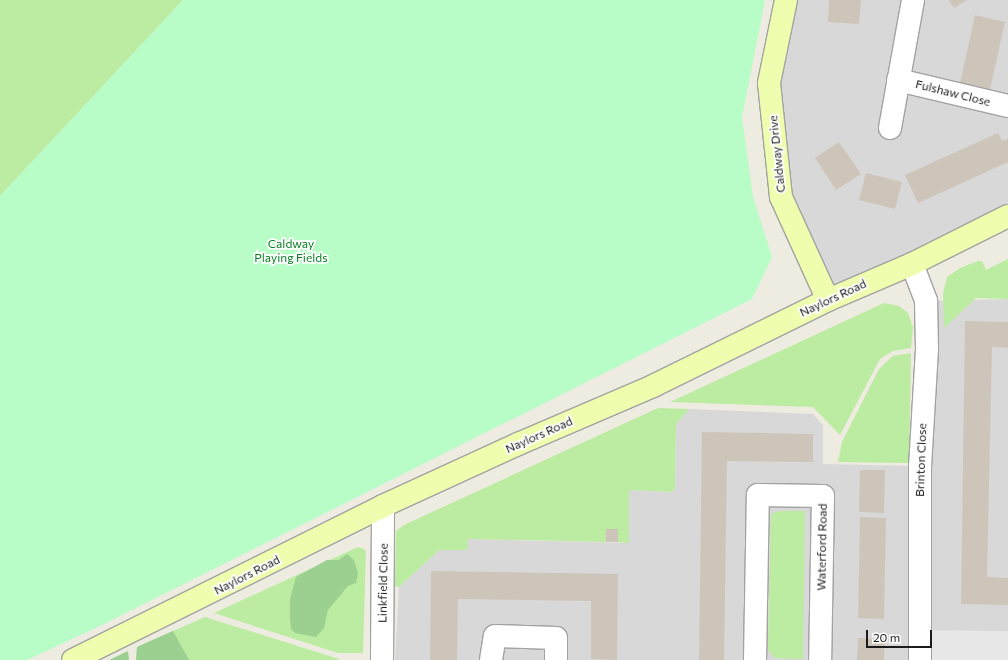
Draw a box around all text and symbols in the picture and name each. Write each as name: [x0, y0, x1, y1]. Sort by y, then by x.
street label: Fulshaw Close: [914, 77, 992, 109]
street label: Caldway Drive: [766, 115, 788, 193]
park label: Caldway Playing Fields: [254, 237, 328, 265]
street label: Naylors Road: [797, 276, 869, 320]
street label: Naylors Road: [503, 414, 575, 456]
street label: Brinton Close: [913, 423, 929, 497]
street label: Waterford Road: [814, 503, 830, 591]
street label: Linkfield Close: [375, 543, 391, 623]
street label: Naylors Road: [212, 552, 282, 598]
scale bar: [868, 622, 934, 648]
text: 20 m: [873, 630, 900, 644]

